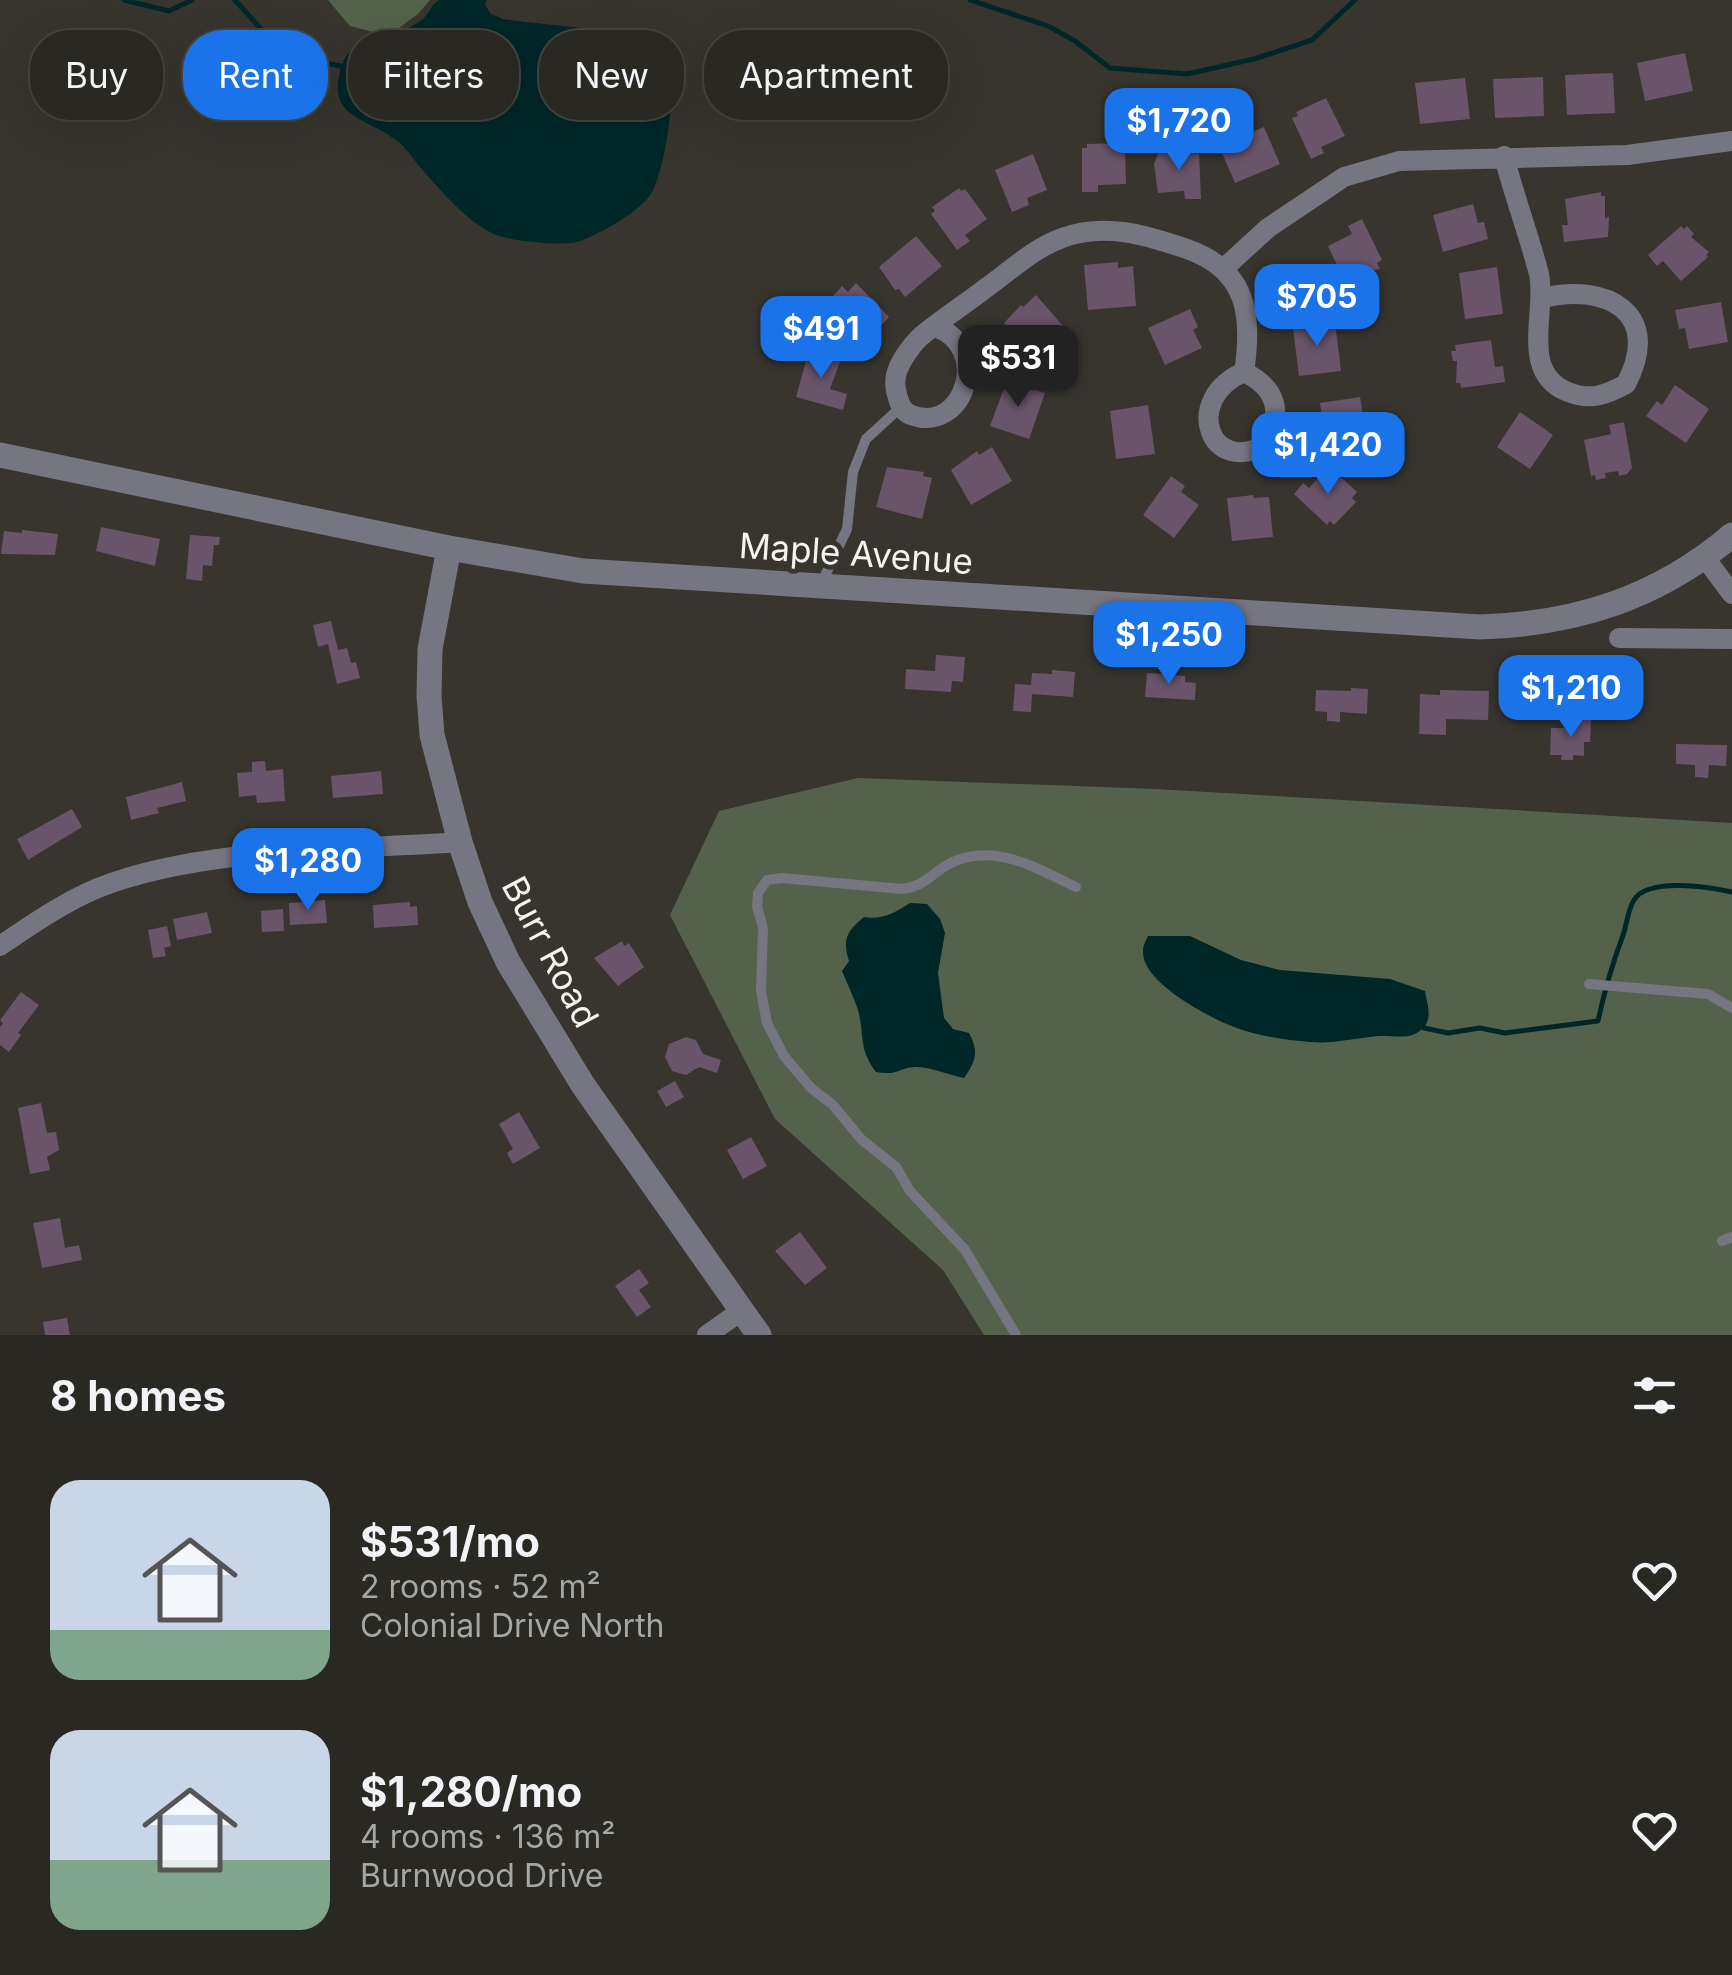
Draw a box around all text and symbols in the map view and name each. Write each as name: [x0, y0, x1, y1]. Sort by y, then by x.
chip: Buy: [30, 30, 163, 120]
chip: Rent: [183, 30, 328, 120]
chip: Filters: [348, 30, 519, 120]
chip: New: [539, 30, 684, 120]
chip: Apartment: [704, 30, 948, 120]
pin: $1,720: [1098, 88, 1260, 173]
text: $1,720: [1127, 101, 1231, 140]
pin: $705: [1258, 264, 1376, 349]
text: $705: [1276, 277, 1358, 316]
pin: $491: [762, 296, 880, 381]
text: $491: [782, 309, 860, 348]
pin: $531: [959, 325, 1077, 410]
text: $531: [980, 338, 1056, 377]
pin: $1,420: [1247, 412, 1409, 497]
text: $1,420: [1274, 425, 1382, 464]
street label: Maple Avenue: [738, 524, 974, 582]
pin: $1,250: [1088, 602, 1250, 687]
text: $1,250: [1115, 615, 1223, 654]
pin: $1,210: [1490, 655, 1652, 740]
text: $1,210: [1521, 668, 1621, 707]
pin: $1,280: [227, 828, 389, 913]
text: $1,280: [254, 841, 362, 880]
street label: Burr Road: [494, 869, 608, 1034]
icon: filters: [1627, 1368, 1682, 1423]
text: 8 homes: [50, 1370, 226, 1421]
text: $531/mo: [360, 1516, 540, 1567]
icon: home: [130, 1520, 250, 1640]
icon: heart: [1627, 1553, 1682, 1608]
text: 2 rooms · 52 m²: [360, 1567, 601, 1606]
text: Colonial Drive North: [360, 1606, 665, 1645]
text: $1,280/mo: [360, 1766, 582, 1817]
icon: home: [130, 1770, 250, 1890]
icon: heart: [1627, 1803, 1682, 1858]
text: 4 rooms · 136 m²: [360, 1817, 616, 1856]
text: Burnwood Drive: [360, 1856, 603, 1895]

